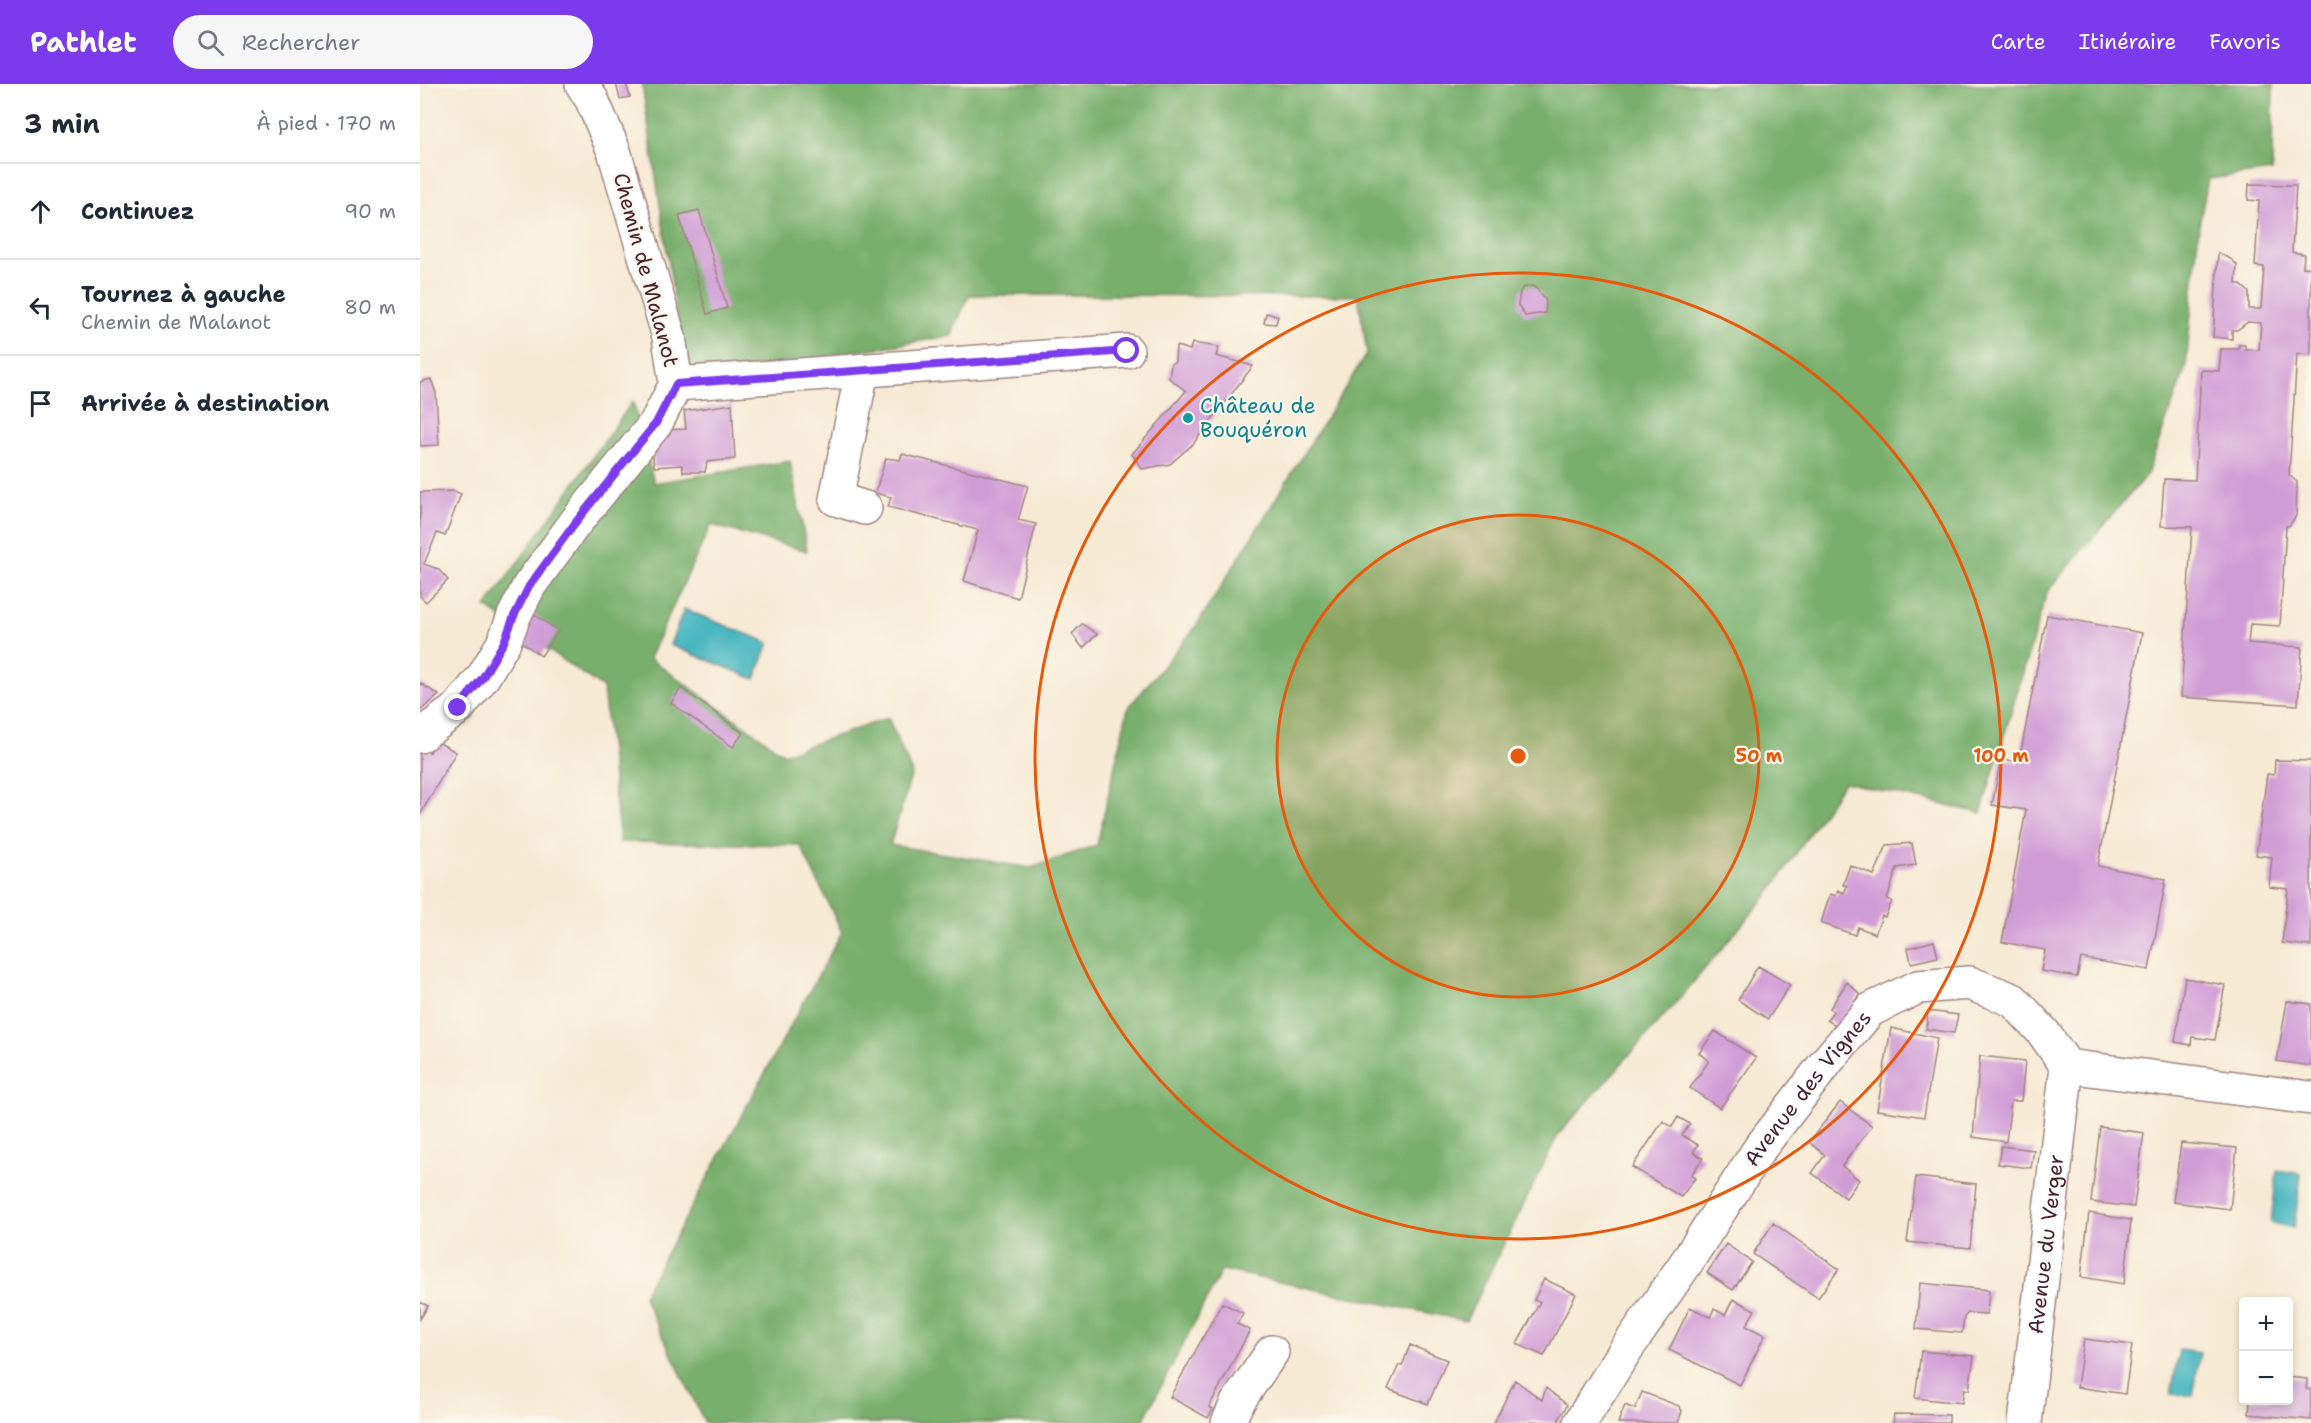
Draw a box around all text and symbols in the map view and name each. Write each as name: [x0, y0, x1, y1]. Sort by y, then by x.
search box: [173, 15, 593, 69]
text: Pathlet: [30, 23, 137, 61]
icon: search: [194, 26, 227, 59]
text: Rechercher: [242, 28, 360, 57]
text: Carte: [1991, 28, 2046, 56]
text: Itinéraire: [2079, 28, 2176, 56]
text: Favoris: [2209, 28, 2281, 56]
text: 3 min: [24, 106, 100, 141]
text: À pied · 170 m: [256, 110, 396, 136]
street label: Chemin de Malanot: [607, 170, 685, 370]
icon: ahead: [24, 195, 57, 228]
text: Continuez: [81, 197, 194, 226]
text: 90 m: [344, 198, 396, 224]
text: Tournez à gauche: [81, 280, 286, 309]
icon: left: [24, 291, 57, 324]
text: 80 m: [344, 294, 396, 320]
text: Chemin de Malanot: [81, 309, 271, 335]
route start: [1113, 337, 1139, 363]
icon: arrive: [24, 387, 57, 420]
text: Arrivée à destination: [81, 389, 329, 418]
place label: Château de Bouquéron: [1200, 392, 1316, 444]
marker: Château de Bouquéron: [1181, 411, 1195, 425]
route end: [444, 694, 470, 720]
text: 50 m: [1736, 744, 1783, 768]
text: 100 m: [1973, 744, 2029, 768]
centre of rings: [1508, 746, 1528, 766]
street label: Avenue des Vignes: [1738, 1005, 1878, 1172]
street label: Avenue du Verger: [2022, 1153, 2070, 1336]
map controls: [2239, 1297, 2293, 1405]
button: +: [2239, 1297, 2293, 1351]
button: −: [2239, 1351, 2293, 1405]

